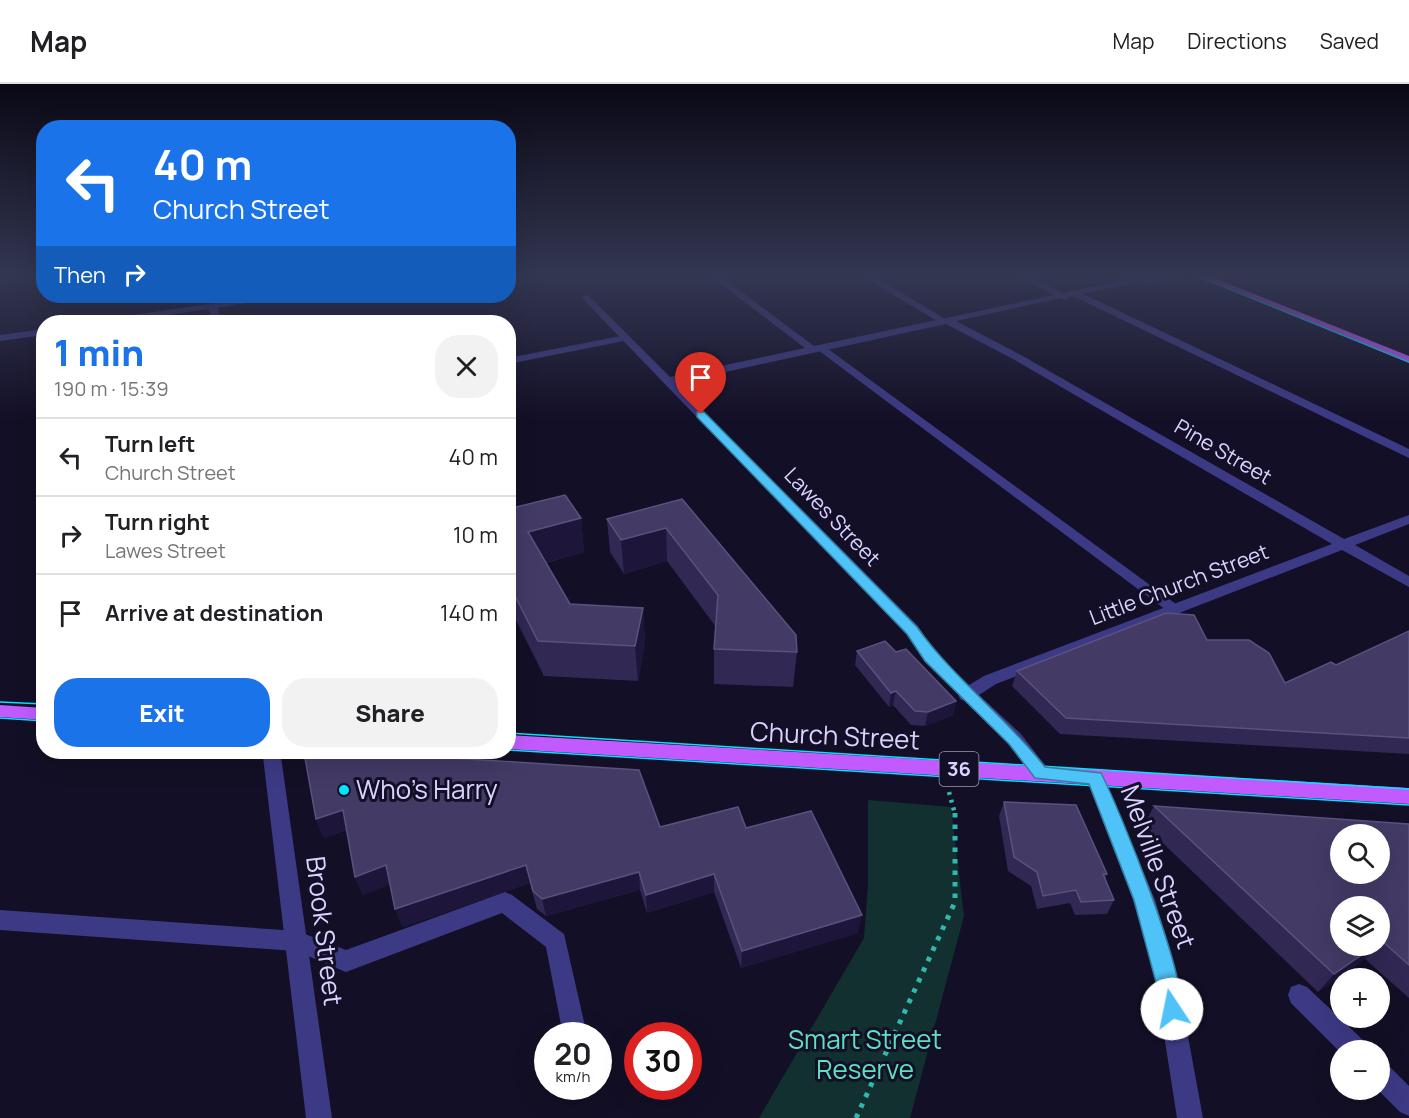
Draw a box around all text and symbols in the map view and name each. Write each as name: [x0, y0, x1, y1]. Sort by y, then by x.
text: Map: [30, 22, 87, 60]
text: Map: [1113, 27, 1154, 55]
text: Directions: [1187, 27, 1287, 55]
text: Saved: [1320, 27, 1379, 55]
text: 40 m: [153, 135, 252, 193]
icon: left: [54, 144, 132, 222]
text: Church Street: [153, 190, 330, 227]
icon: right: [118, 258, 151, 291]
text: Then: [54, 260, 106, 290]
text: 1 min: [54, 328, 144, 377]
button: close: [435, 335, 498, 398]
pin: [675, 352, 726, 414]
icon: arrive: [684, 361, 717, 394]
text: 190 m · 15:39: [54, 375, 169, 402]
street label: Pine Street: [1170, 412, 1277, 490]
text: Turn left: [105, 429, 195, 459]
icon: left: [54, 441, 87, 474]
text: 40 m: [449, 442, 498, 472]
text: Church Street: [105, 459, 236, 486]
street label: Lawes Street: [779, 461, 887, 572]
text: Turn right: [105, 507, 210, 537]
icon: right: [54, 519, 87, 552]
text: 10 m: [453, 520, 498, 550]
text: Lawes Street: [105, 537, 226, 564]
street label: Little Church Street: [1085, 537, 1272, 631]
icon: arrive: [54, 597, 87, 630]
text: Arrive at destination: [105, 598, 323, 628]
text: 140 m: [440, 598, 498, 628]
button: Exit: [54, 678, 270, 747]
button: Share: [282, 678, 498, 747]
street label: Church Street: [749, 713, 921, 757]
road number: 36: [940, 752, 978, 786]
place label: Who's Harry: [356, 771, 498, 807]
street label: Melville Street: [1113, 780, 1205, 953]
marker: Who's Harry: [337, 783, 351, 797]
map controls: [1330, 824, 1390, 1100]
button: search: [1330, 824, 1390, 884]
street label: Brook Street: [298, 854, 352, 1008]
button: layers: [1330, 896, 1390, 956]
button: +: [1330, 968, 1390, 1028]
position arrow: [1140, 977, 1204, 1041]
park label: Smart Street Reserve: [788, 1021, 942, 1087]
speed limit sign: 30: [624, 1022, 702, 1100]
text: 20: [554, 1033, 592, 1074]
button: −: [1330, 1040, 1390, 1100]
text: km/h: [556, 1066, 590, 1087]

